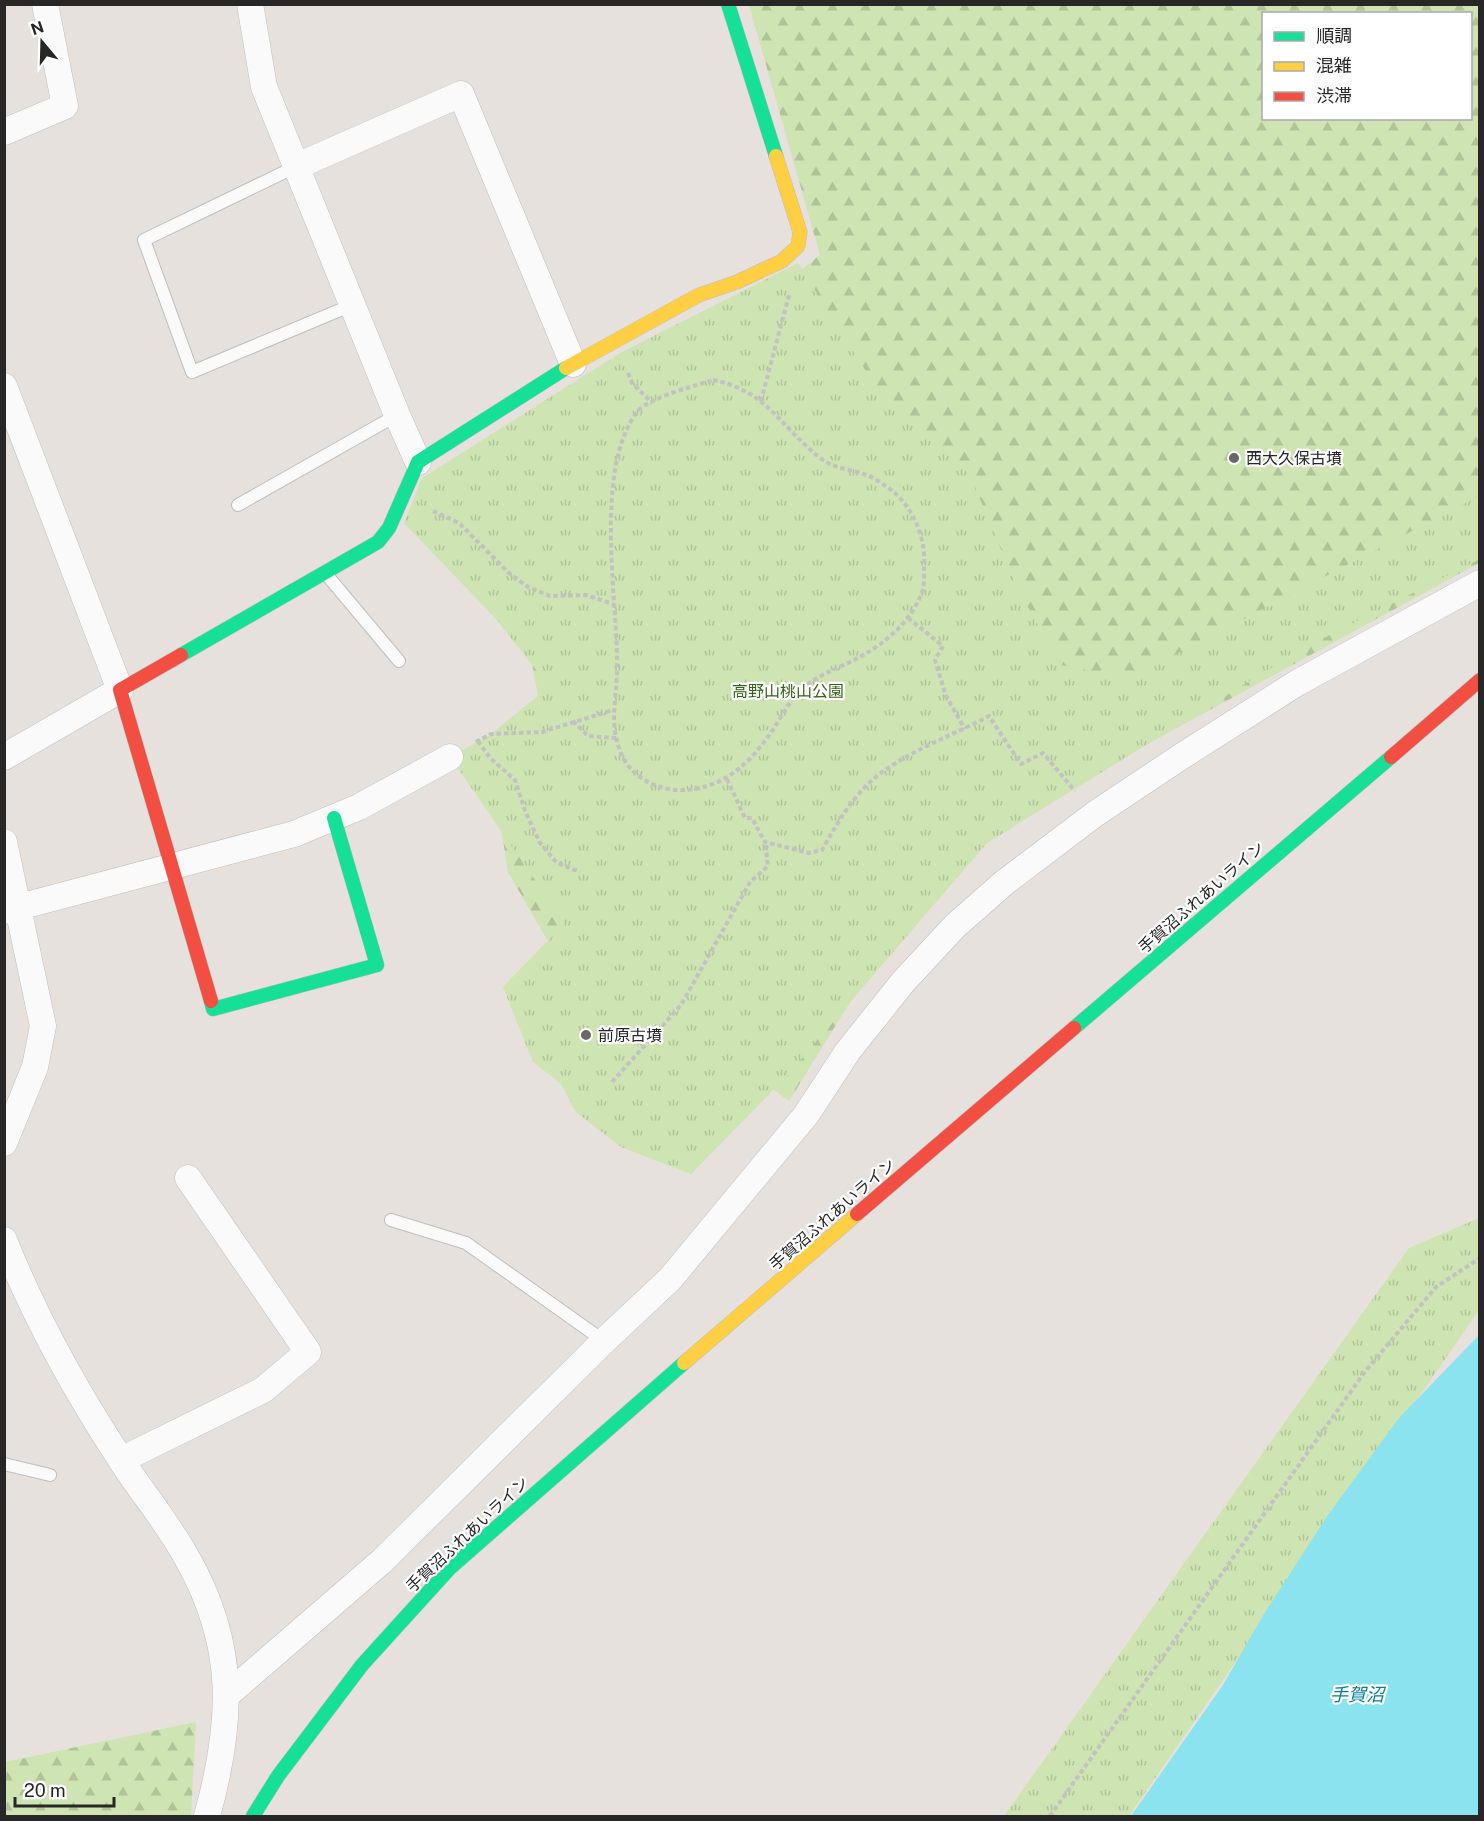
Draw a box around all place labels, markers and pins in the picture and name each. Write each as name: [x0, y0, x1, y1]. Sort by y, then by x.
place label: 西大久保古墳: [1246, 449, 1342, 468]
marker: 西大久保古墳: [1227, 451, 1241, 465]
place label: 前原古墳: [598, 1026, 662, 1045]
marker: 前原古墳: [579, 1028, 593, 1042]

